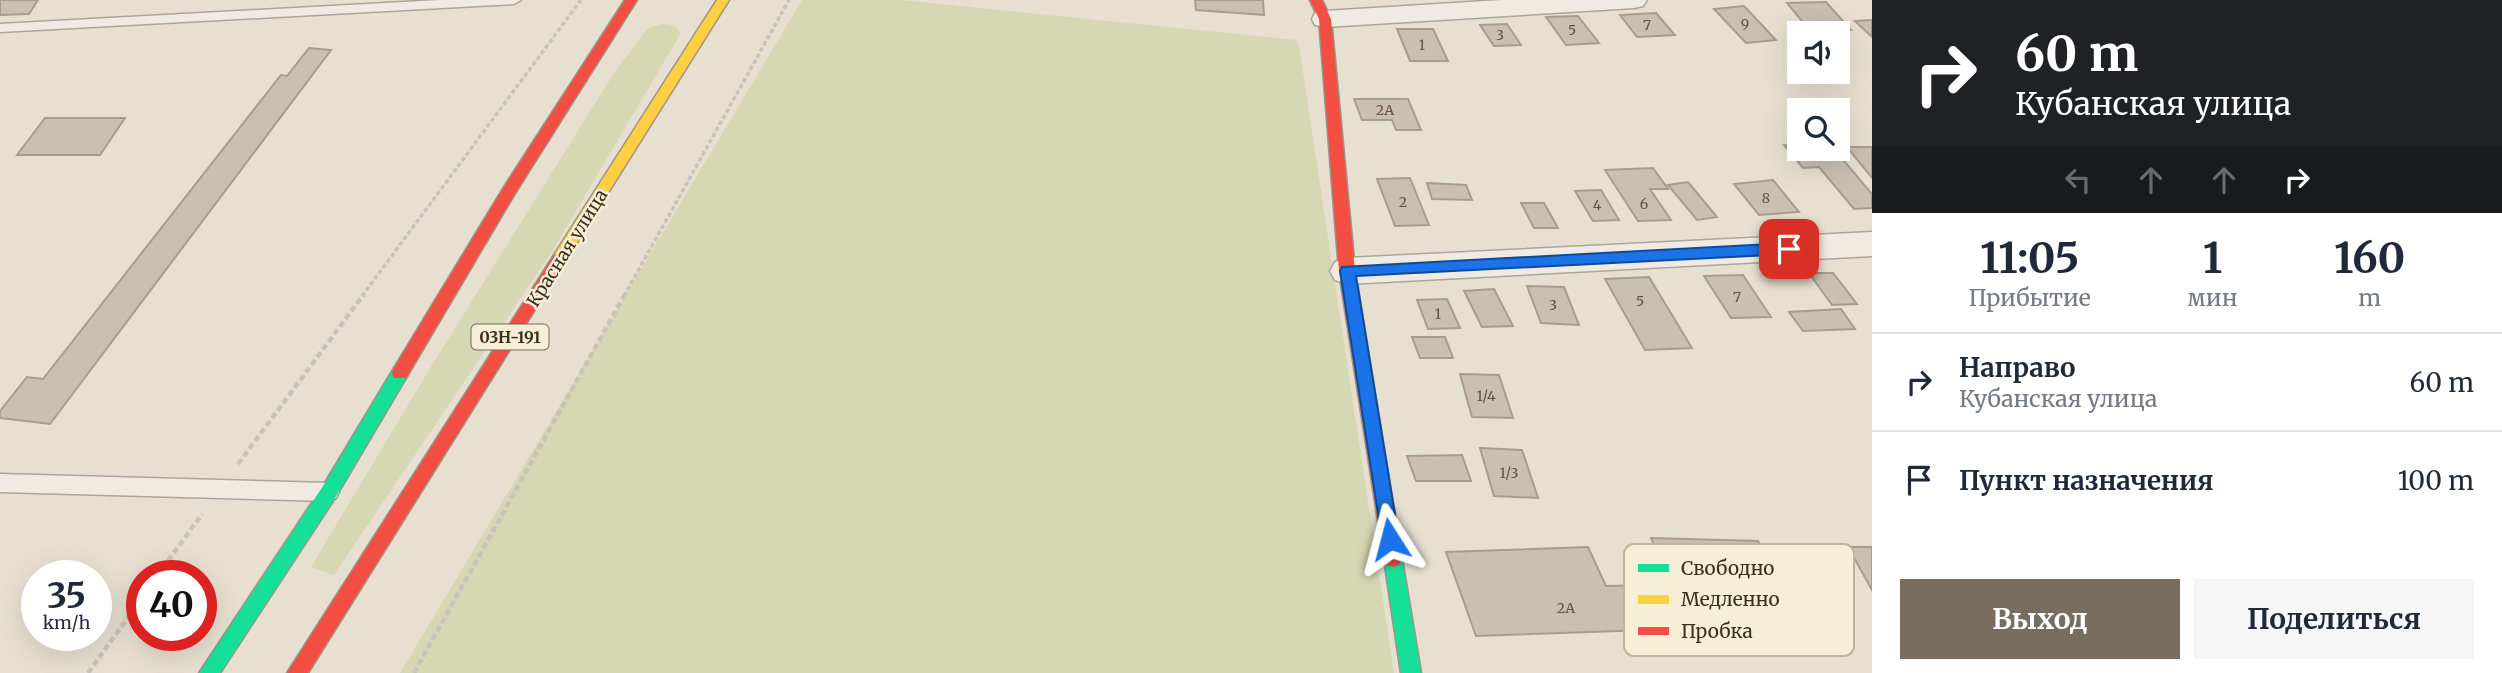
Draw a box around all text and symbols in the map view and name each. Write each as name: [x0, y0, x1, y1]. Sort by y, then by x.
house number: 9: [1741, 15, 1749, 33]
house number: 7: [1643, 16, 1651, 34]
house number: 5: [1568, 21, 1576, 39]
map controls: [1787, 21, 1850, 161]
button: sound: [1787, 21, 1850, 84]
text: 60 m: [2015, 23, 2138, 84]
house number: 3: [1496, 26, 1504, 44]
icon: right: [1900, 28, 1991, 119]
house number: 1: [1419, 36, 1425, 54]
text: Кубанская улица: [2015, 84, 2291, 124]
button: search: [1787, 98, 1850, 161]
house number: 2А: [1376, 101, 1394, 119]
icon: left: [2059, 161, 2097, 199]
icon: ahead: [2132, 161, 2170, 199]
icon: ahead: [2205, 161, 2243, 199]
icon: right: [2278, 161, 2316, 199]
street label: Красная улица: [522, 185, 613, 311]
house number: 8: [1762, 189, 1770, 207]
house number: 2: [1399, 193, 1407, 211]
house number: 6: [1640, 195, 1648, 213]
house number: 4: [1593, 196, 1602, 214]
pin: [1759, 219, 1819, 279]
icon: arrive: [1770, 230, 1808, 268]
text: 11:05: [1980, 232, 2079, 284]
text: 1: [2203, 232, 2222, 284]
text: 160: [2334, 232, 2405, 284]
text: Прибытие: [1969, 283, 2091, 312]
text: мин: [2187, 283, 2237, 312]
text: m: [2358, 283, 2381, 312]
house number: 7: [1733, 288, 1741, 306]
house number: 5: [1636, 292, 1644, 310]
house number: 3: [1549, 296, 1557, 314]
house number: 1: [1435, 305, 1441, 323]
road number: 03Н-191: [472, 324, 548, 350]
text: Направо: [1959, 351, 2076, 384]
icon: right: [1900, 363, 1938, 401]
text: 60 m: [2410, 366, 2474, 399]
text: Кубанская улица: [1959, 384, 2157, 413]
house number: 1/4: [1476, 387, 1496, 405]
icon: arrive: [1900, 461, 1938, 499]
house number: 1/3: [1499, 464, 1519, 482]
text: Пункт назначения: [1959, 464, 2213, 497]
text: 100 m: [2398, 464, 2474, 497]
position arrow: [1353, 502, 1427, 576]
legend: [1624, 544, 1854, 656]
text: Свободно: [1681, 556, 1774, 580]
speed limit sign: 40: [126, 560, 217, 651]
text: 35: [47, 574, 86, 618]
button: Выход: [1900, 579, 2180, 659]
button: Поделиться: [2194, 579, 2474, 659]
text: Медленно: [1681, 587, 1780, 611]
house number: 2А: [1557, 599, 1575, 617]
text: km/h: [43, 611, 90, 634]
text: Пробка: [1681, 619, 1753, 643]

